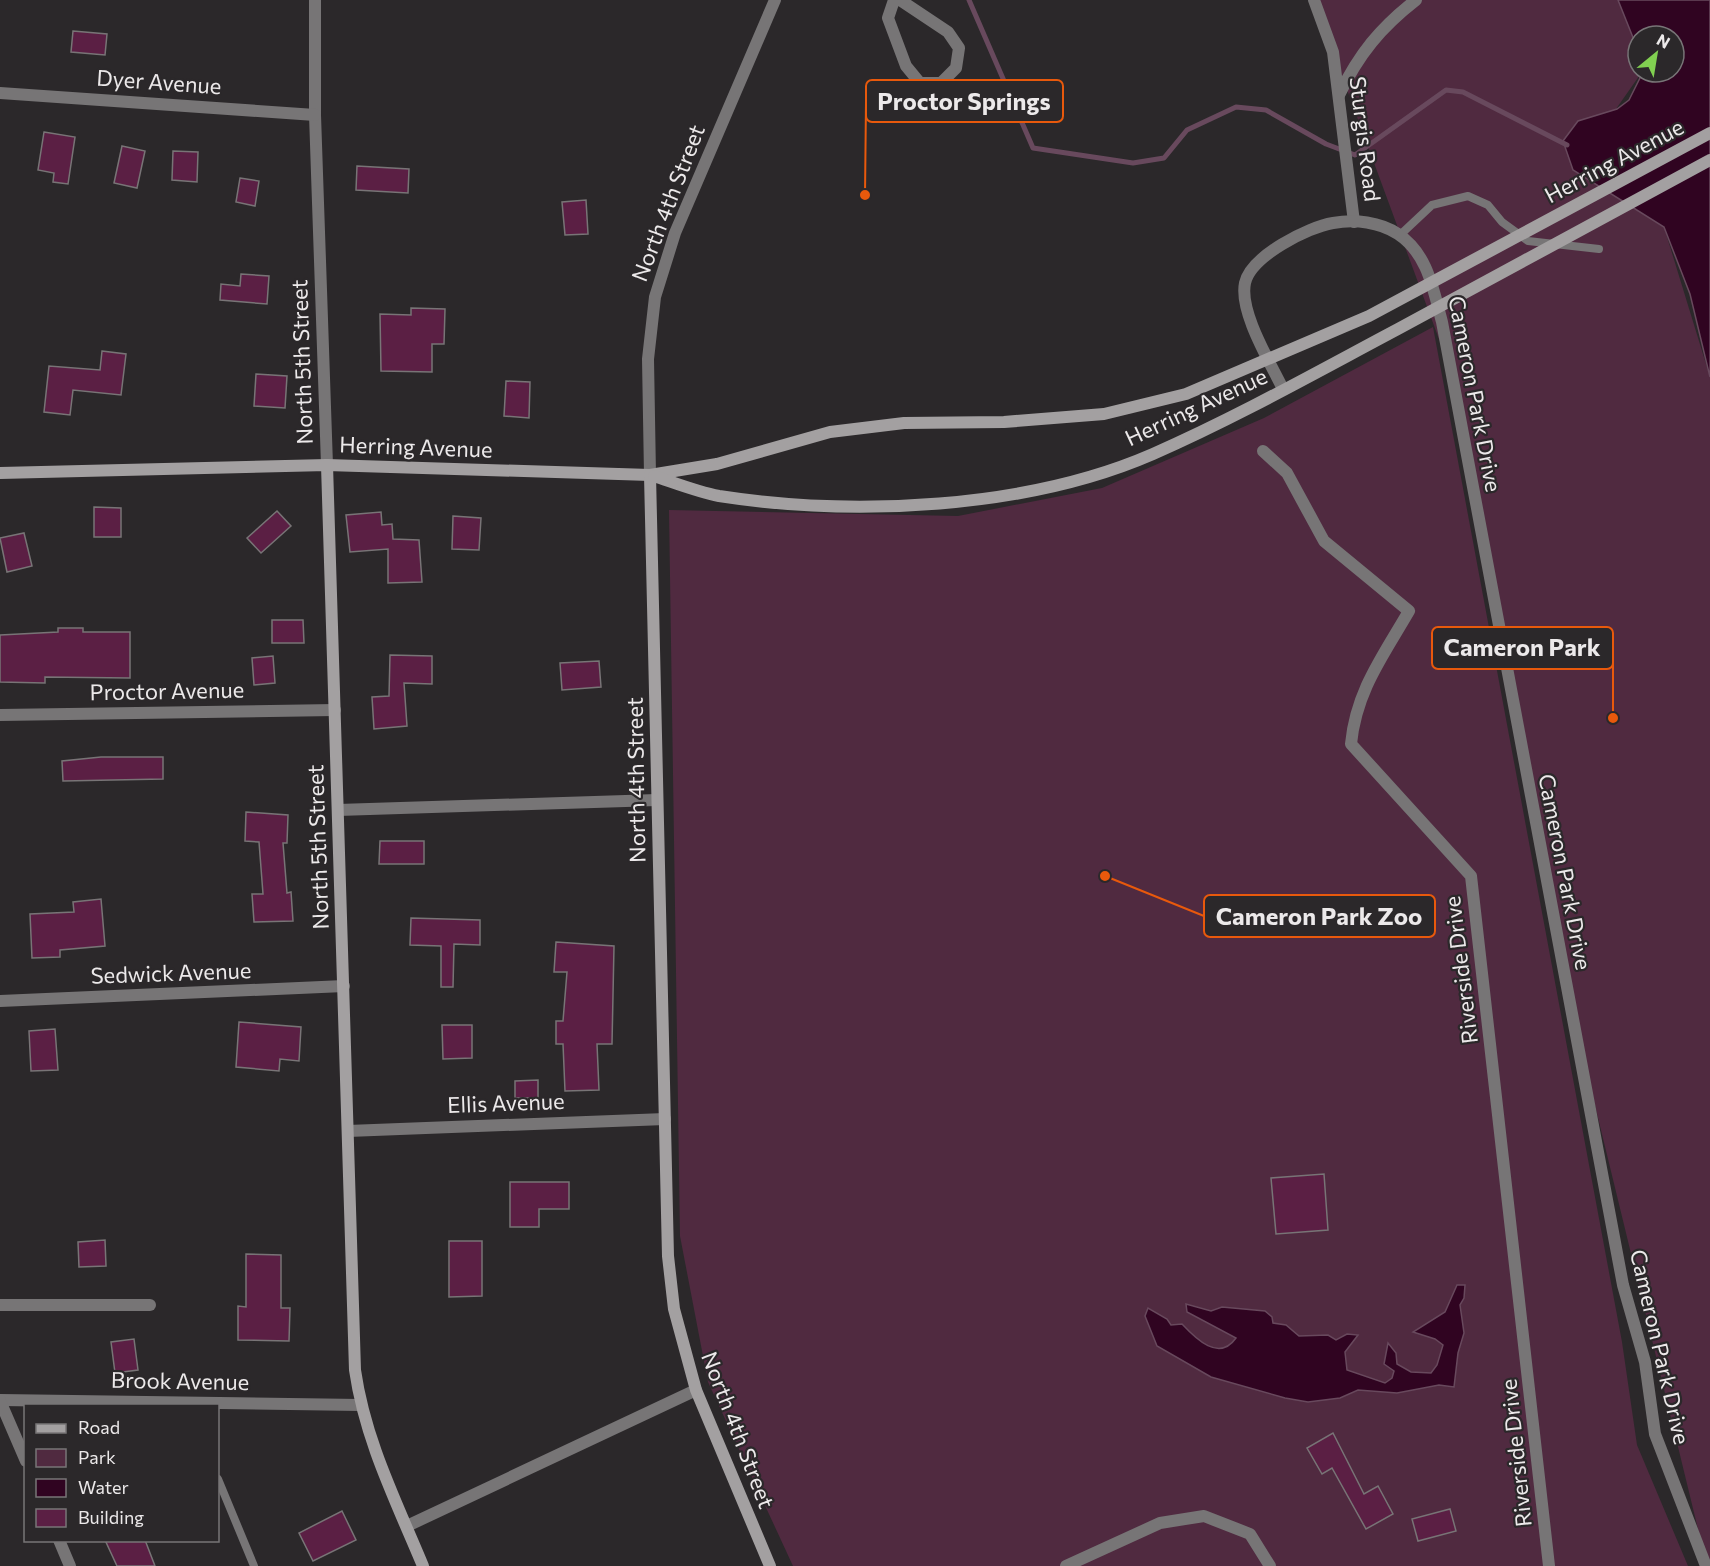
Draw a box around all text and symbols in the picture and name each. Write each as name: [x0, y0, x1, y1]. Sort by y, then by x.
north arrow: [1626, 24, 1686, 84]
text: N: [1654, 29, 1674, 52]
street label: Dyer Avenue: [96, 64, 222, 99]
street label: Sturgis Road: [1344, 75, 1387, 203]
callout: Proctor Springs: [866, 80, 1063, 122]
text: Proctor Springs: [877, 86, 1051, 115]
street label: Herring Avenue: [1540, 113, 1688, 208]
street label: North 4th Street: [625, 121, 710, 285]
street label: North 5th Street: [285, 279, 318, 445]
street label: Cameron Park Drive: [1443, 294, 1508, 494]
street label: Herring Avenue: [1121, 362, 1271, 451]
street label: Herring Avenue: [339, 430, 493, 463]
callout: Cameron Park: [1432, 627, 1613, 669]
text: Cameron Park: [1444, 632, 1601, 661]
street label: Proctor Avenue: [89, 676, 245, 705]
street label: North 4th Street: [621, 697, 650, 863]
street label: North 5th Street: [301, 764, 334, 930]
street label: Cameron Park Drive: [1533, 772, 1598, 972]
callout: Cameron Park Zoo: [1204, 895, 1435, 937]
street label: Riverside Drive: [1438, 895, 1483, 1045]
text: Cameron Park Zoo: [1216, 901, 1422, 930]
street label: Sedwick Avenue: [90, 956, 252, 989]
street label: Ellis Avenue: [447, 1087, 565, 1118]
street label: Cameron Park Drive: [1625, 1247, 1696, 1447]
street label: North 4th Street: [696, 1348, 781, 1512]
street label: Brook Avenue: [111, 1366, 249, 1395]
street label: Riverside Drive: [1494, 1378, 1537, 1528]
legend: [24, 1404, 219, 1542]
text: Road: [78, 1416, 120, 1438]
text: Park: [78, 1446, 116, 1468]
text: Water: [78, 1476, 129, 1498]
text: Building: [78, 1506, 144, 1528]

